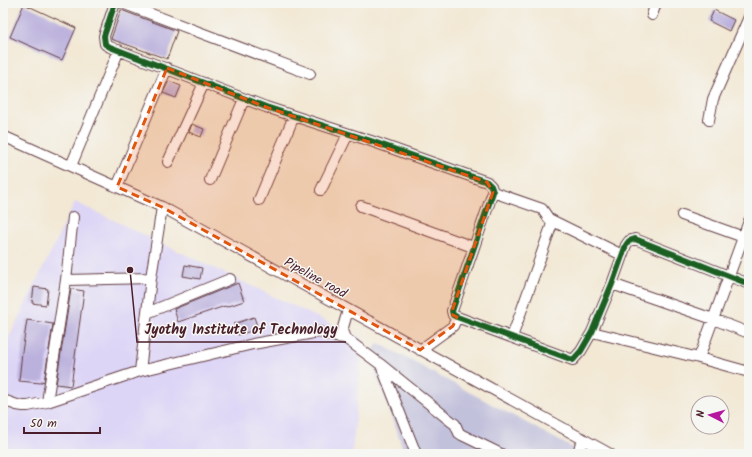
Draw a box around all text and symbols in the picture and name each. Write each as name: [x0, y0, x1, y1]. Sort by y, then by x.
street label: Pipeline road: [280, 252, 351, 305]
callout: Jyothy Institute of Technology: [137, 316, 346, 342]
text: Jyothy Institute of Technology: [145, 319, 338, 341]
north arrow: [690, 395, 730, 435]
scale bar: [24, 409, 100, 435]
text: N: [692, 410, 710, 418]
text: 50 m: [30, 414, 57, 433]

